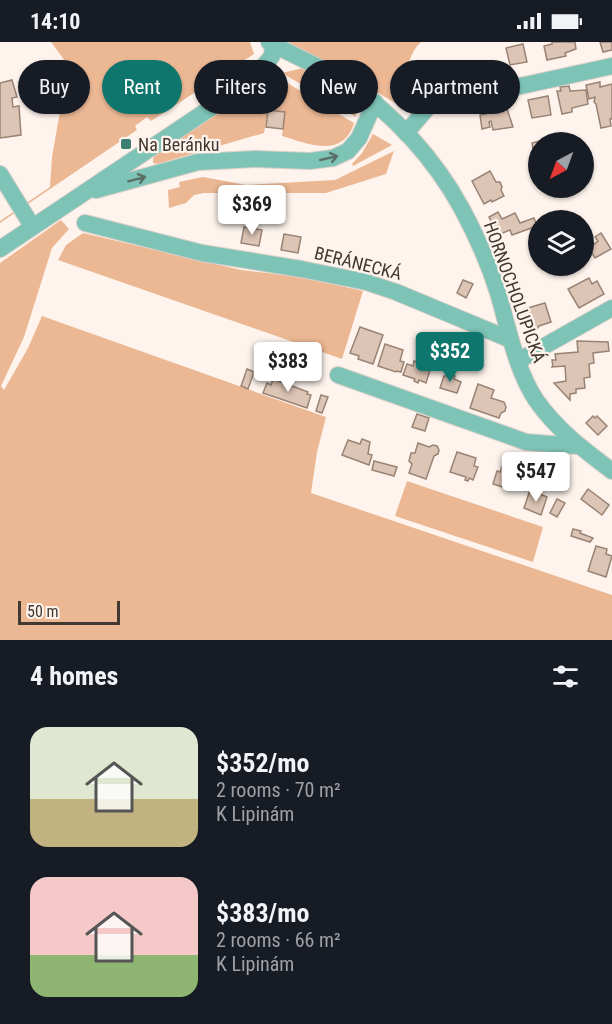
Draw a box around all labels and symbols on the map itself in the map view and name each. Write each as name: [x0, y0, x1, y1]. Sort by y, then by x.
north arrow: [528, 132, 594, 198]
place label: Na Beránku: [138, 134, 219, 155]
marker: Na Beránku: [119, 137, 133, 151]
one-way arrow: [319, 151, 338, 163]
one-way arrow: [127, 172, 146, 184]
pin: $369: [216, 185, 288, 236]
street label: HORNOCHOLUPICKÁ: [480, 219, 551, 366]
street label: BERÁNECKÁ: [312, 242, 404, 284]
pin: $352: [414, 332, 486, 383]
pin: $383: [252, 342, 324, 393]
pin: $547: [500, 452, 572, 503]
scale bar: [18, 598, 120, 626]

